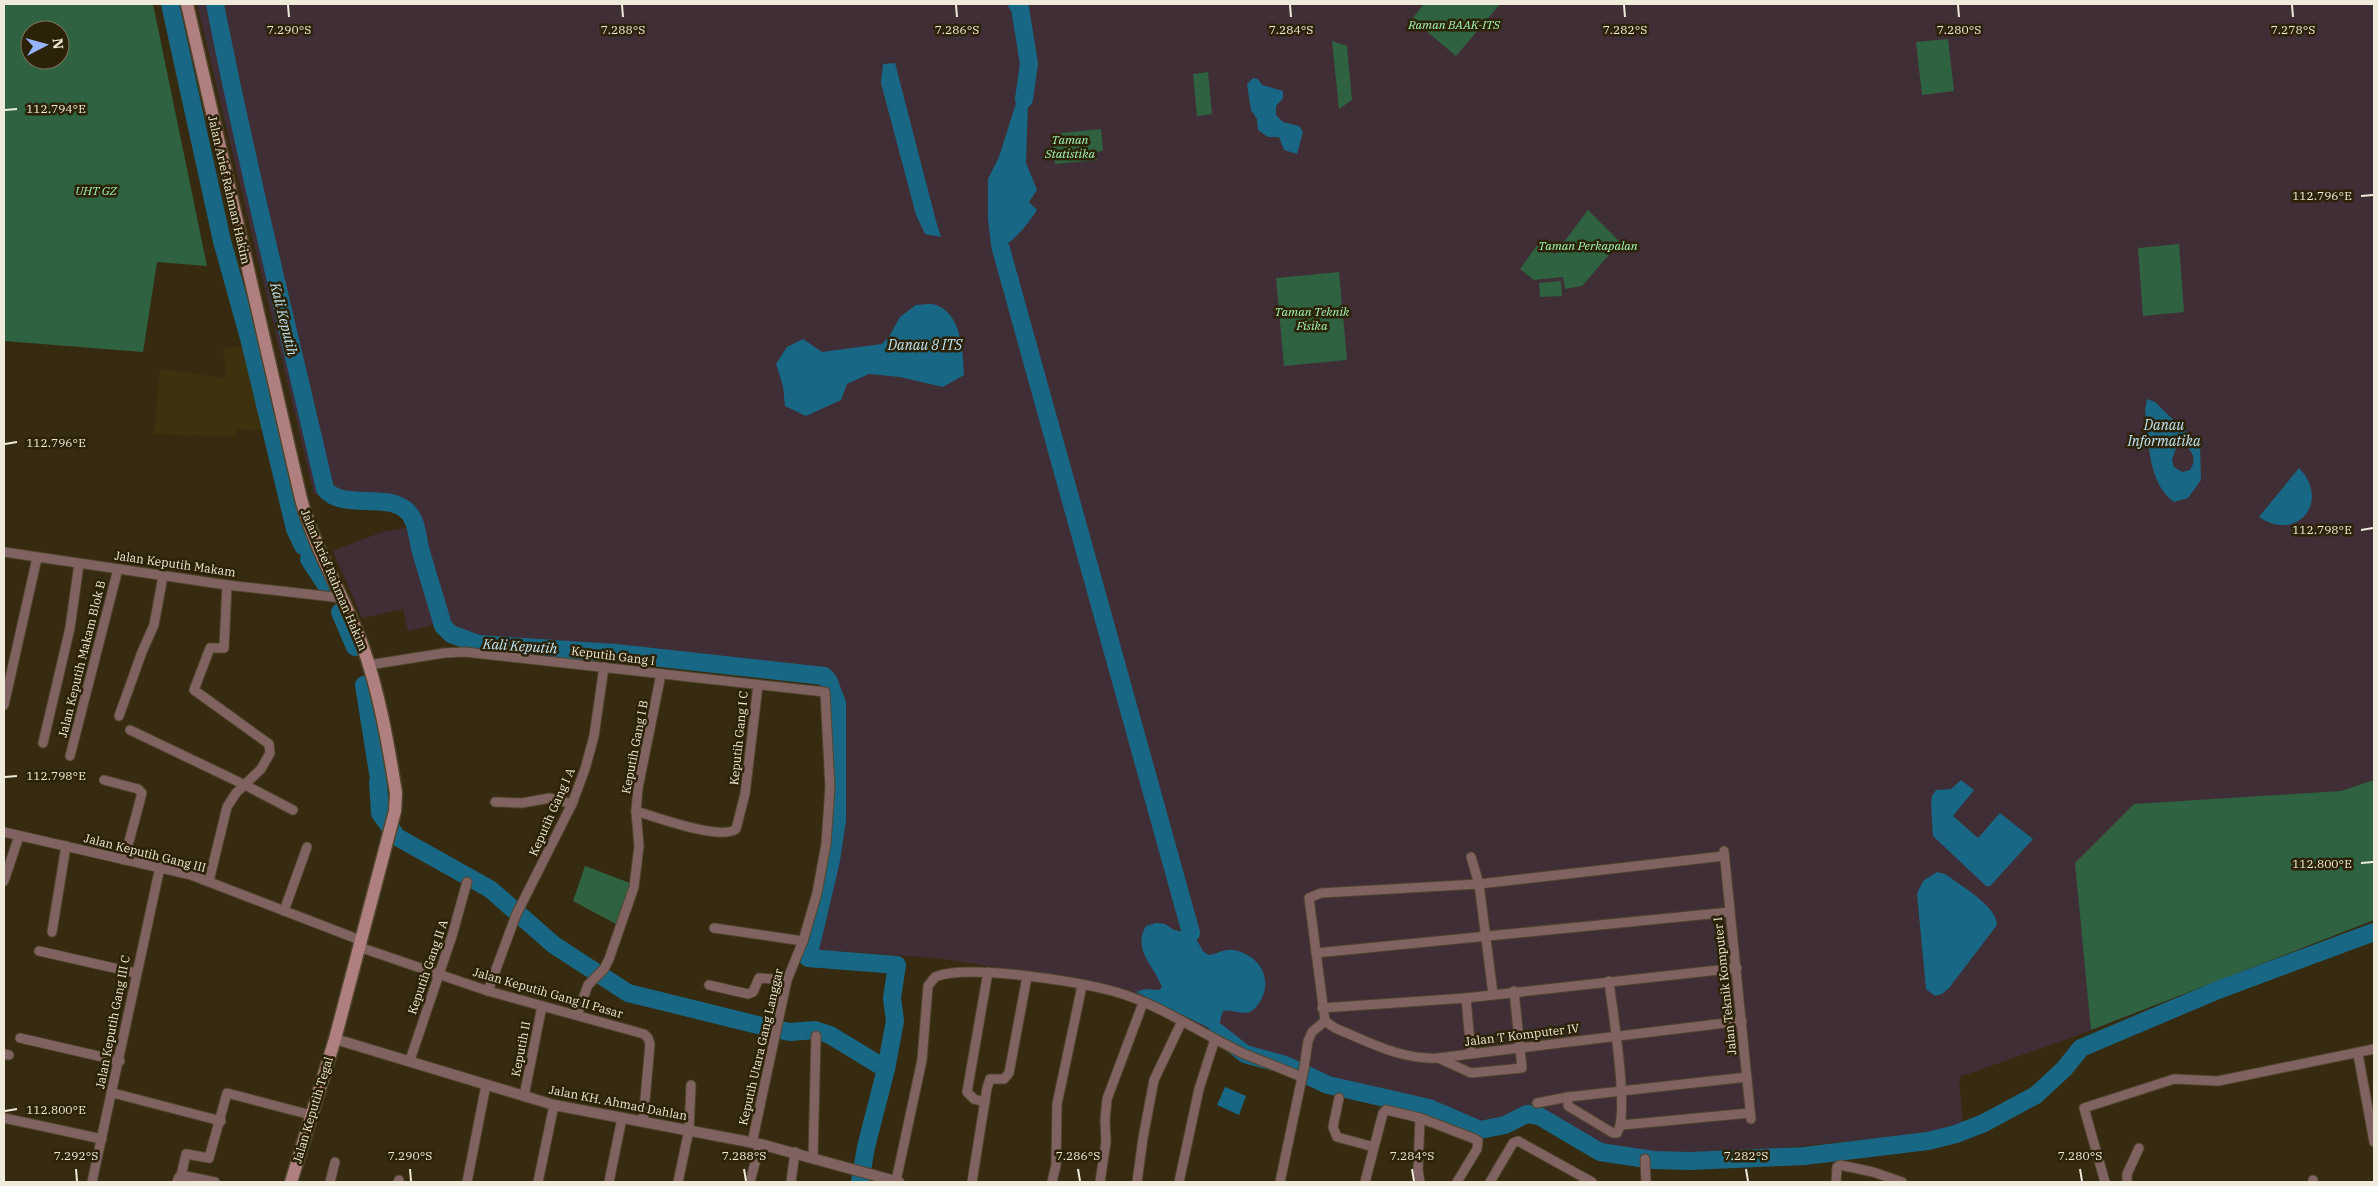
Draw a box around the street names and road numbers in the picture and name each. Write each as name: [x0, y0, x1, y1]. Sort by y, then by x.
street label: Jalan Arief Rahman Hakim: [205, 114, 254, 266]
street label: Jalan Arief Rahman Hakim: [298, 507, 371, 653]
street label: Jalan Keputih Makam: [113, 548, 237, 580]
street label: Jalan Keputih Makam Blok B: [55, 579, 108, 739]
street label: Keputih Gang I: [570, 643, 656, 668]
street label: Keputih Gang I C: [726, 690, 751, 786]
street label: Keputih Gang I B: [618, 699, 651, 795]
street label: Keputih Gang I A: [525, 765, 578, 858]
street label: Jalan Keputih Gang III: [83, 830, 208, 875]
street label: Jalan Teknik Komputer I: [1710, 916, 1739, 1056]
street label: Keputih Gang II A: [404, 917, 451, 1016]
street label: Jalan Keputih Gang III C: [92, 954, 133, 1090]
street label: Jalan Keputih Gang II Pasar: [471, 964, 625, 1021]
street label: Keputih Utara Gang Langgar: [735, 966, 786, 1127]
street label: Keputih II: [508, 1020, 533, 1078]
street label: Jalan T Komputer IV: [1464, 1020, 1580, 1049]
street label: Jalan Keputih Tegal: [289, 1054, 336, 1165]
street label: Jalan KH. Ahmad Dahlan: [548, 1082, 689, 1123]

